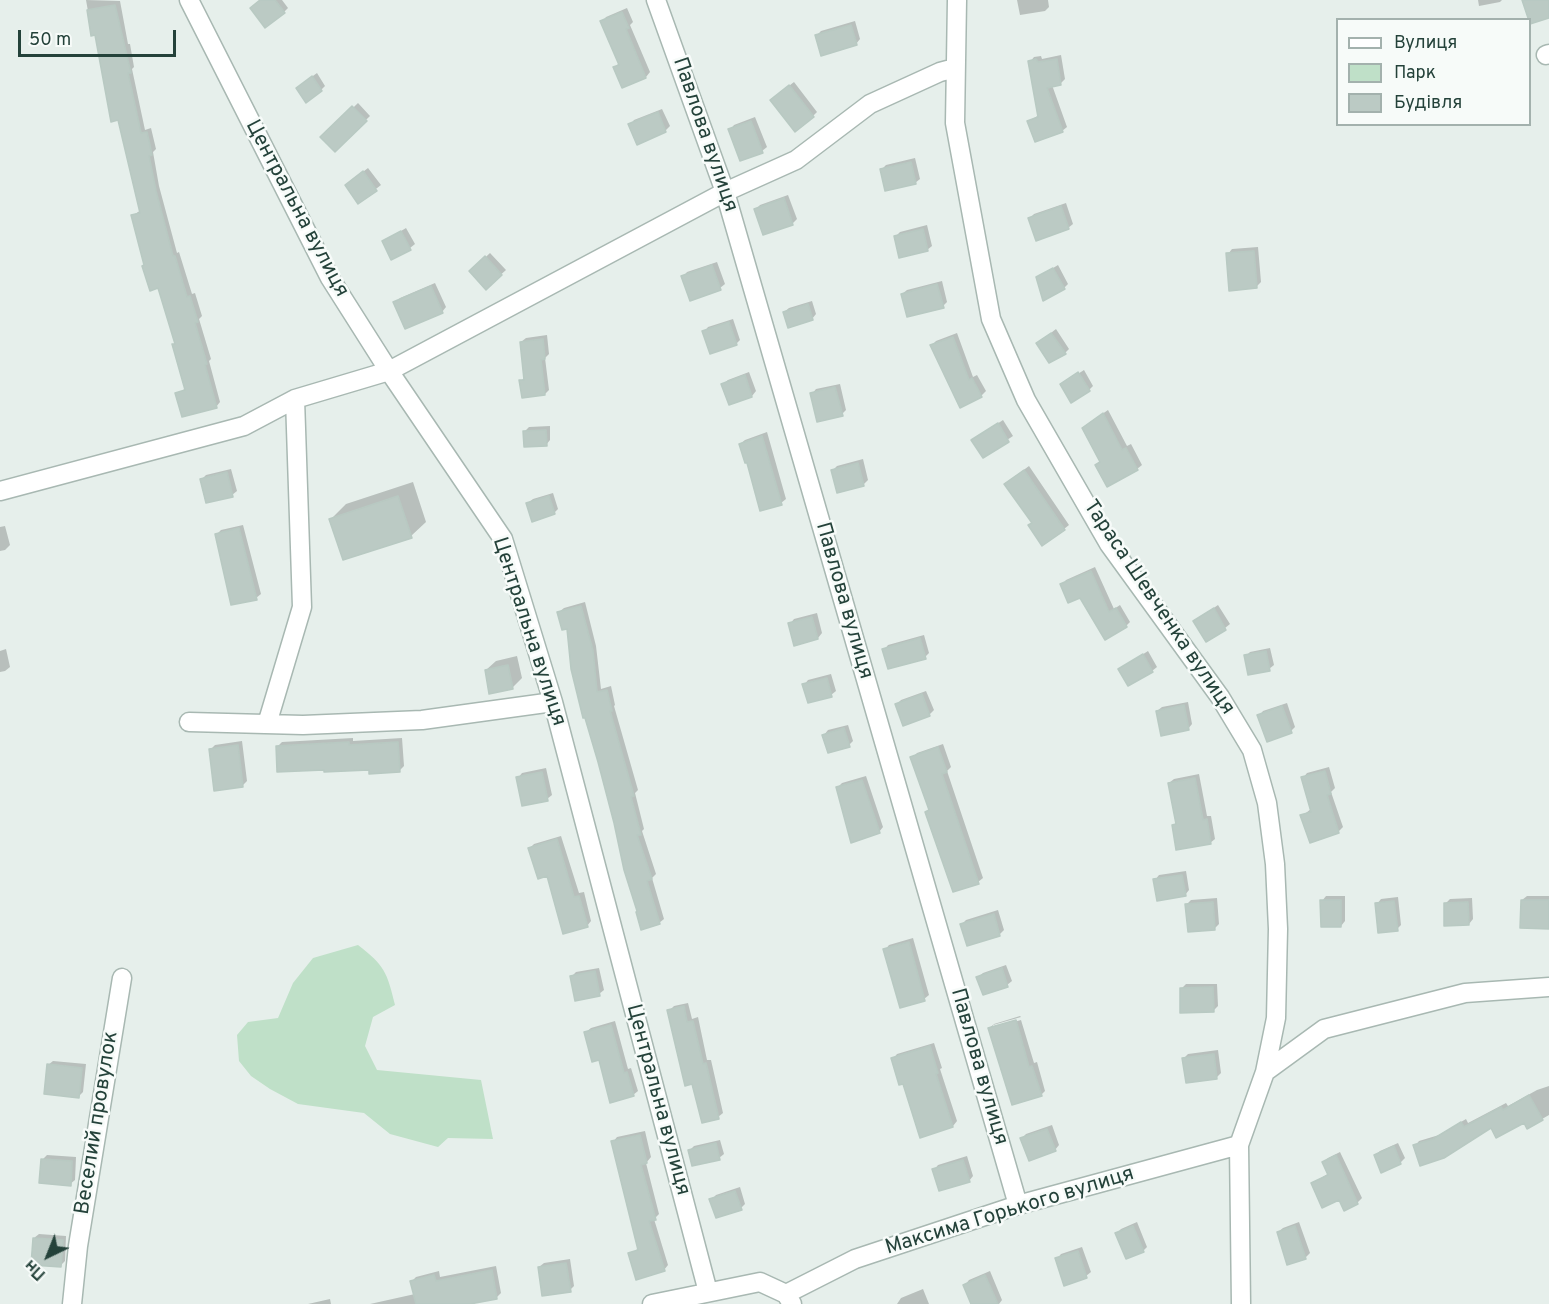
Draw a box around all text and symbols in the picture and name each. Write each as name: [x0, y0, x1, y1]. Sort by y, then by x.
scale bar: [21, 18, 178, 56]
legend: [1336, 18, 1531, 126]
text: 50 m: [29, 29, 71, 52]
text: Вулиця: [1394, 32, 1457, 55]
street label: Павлова вулиця: [666, 54, 742, 216]
text: Парк: [1394, 62, 1436, 85]
text: Будівля: [1394, 92, 1462, 115]
street label: Центральна вулиця: [239, 116, 353, 302]
street label: Тараса Шевченка вулиця: [1077, 496, 1239, 720]
street label: Павлова вулиця: [809, 520, 877, 682]
street label: Центральна вулиця: [486, 534, 570, 730]
street label: Павлова вулиця: [944, 986, 1012, 1148]
street label: Центральна вулиця: [619, 1002, 695, 1198]
street label: Веселий провулок: [71, 1029, 125, 1217]
street label: Максима Горького вулиця: [882, 1162, 1138, 1262]
north arrow: [18, 1226, 78, 1286]
text: Пн: [21, 1254, 50, 1284]

